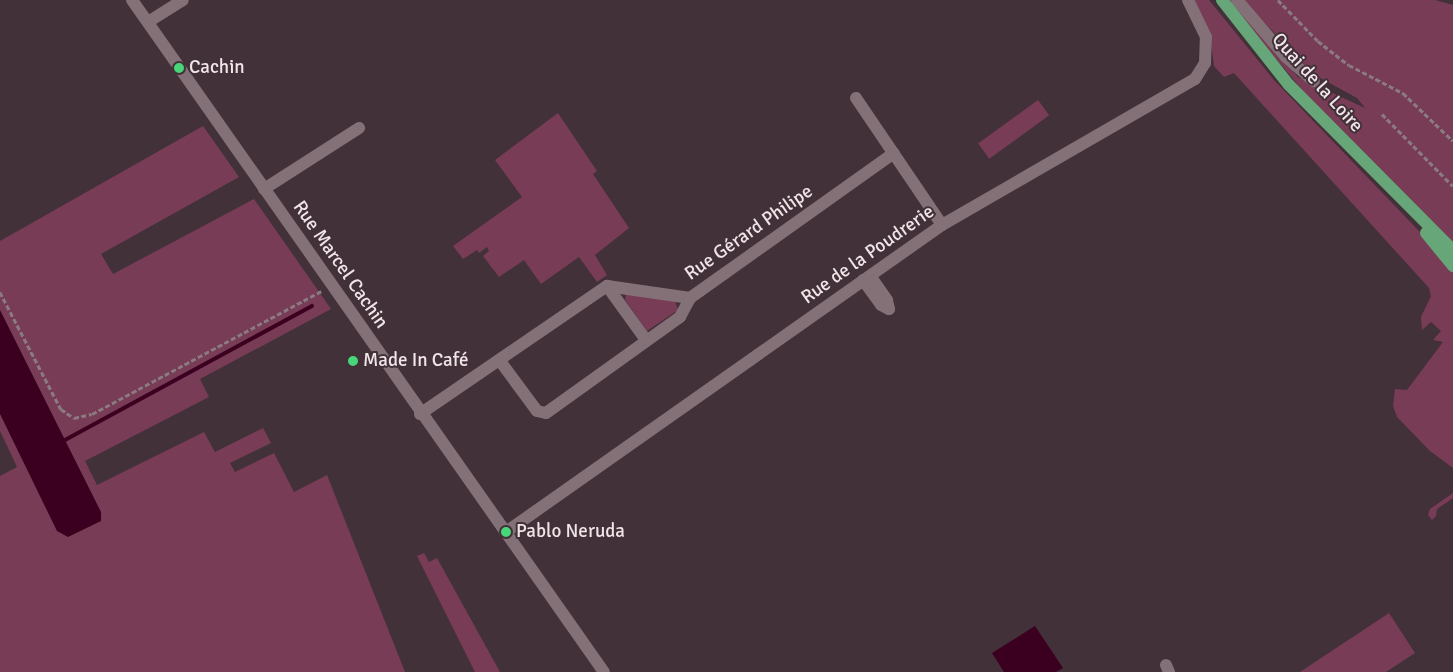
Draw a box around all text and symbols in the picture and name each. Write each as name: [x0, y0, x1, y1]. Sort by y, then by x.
street label: Quai de la Loire: [1267, 29, 1367, 137]
place label: Cachin: [189, 57, 245, 79]
marker: Cachin: [173, 62, 185, 74]
street label: Rue Gérard Philipe: [681, 180, 817, 286]
street label: Rue Marcel Cachin: [288, 197, 392, 333]
street label: Rue de la Poudrerie: [797, 201, 939, 309]
place label: Made In Café: [363, 350, 468, 372]
marker: Made In Café: [347, 355, 359, 367]
place label: Pablo Neruda: [516, 521, 625, 543]
marker: Pablo Neruda: [500, 526, 512, 538]

